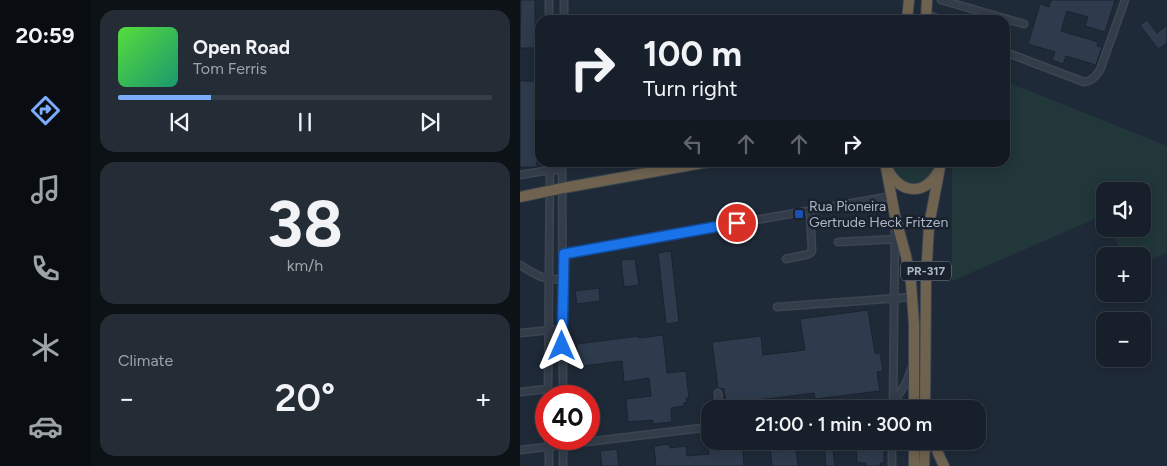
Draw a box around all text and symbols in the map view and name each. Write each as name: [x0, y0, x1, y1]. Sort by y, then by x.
text: 20:59: [15, 22, 75, 49]
text: 100 m: [643, 33, 742, 75]
icon: right: [560, 35, 625, 100]
text: Open Road: [193, 36, 290, 59]
text: Tom Ferris: [193, 59, 267, 78]
text: Turn right: [643, 75, 738, 102]
icon: directions: [28, 93, 63, 128]
icon: previous: [166, 108, 194, 136]
icon: pause: [291, 108, 319, 136]
icon: next: [416, 108, 444, 136]
icon: left: [679, 130, 707, 158]
icon: ahead: [732, 130, 760, 158]
icon: ahead: [785, 130, 813, 158]
icon: right: [838, 130, 866, 158]
icon: music: [28, 172, 63, 207]
map controls: [1096, 182, 1151, 367]
button: sound: [1096, 182, 1151, 237]
text: 38: [267, 184, 343, 262]
place label: Rua Pioneira Gertrude Heck Fritzen: [809, 198, 948, 231]
pin: [716, 202, 758, 244]
marker: Rua Pioneira Gertrude Heck Fritzen: [793, 208, 805, 220]
icon: arrive: [723, 209, 751, 237]
button: +: [1096, 247, 1151, 302]
icon: phone: [28, 251, 63, 286]
text: km/h: [287, 256, 323, 275]
road number: PR-317: [901, 262, 951, 280]
button: −: [1096, 312, 1151, 367]
position arrow: [535, 319, 587, 371]
icon: climate: [28, 330, 63, 365]
text: Climate: [118, 351, 173, 370]
text: 20°: [275, 375, 335, 421]
text: −: [118, 381, 135, 415]
text: +: [475, 381, 492, 415]
speed limit sign: 40: [535, 385, 600, 450]
icon: car: [28, 409, 63, 444]
text: 21:00 · 1 min · 300 m: [755, 413, 932, 436]

